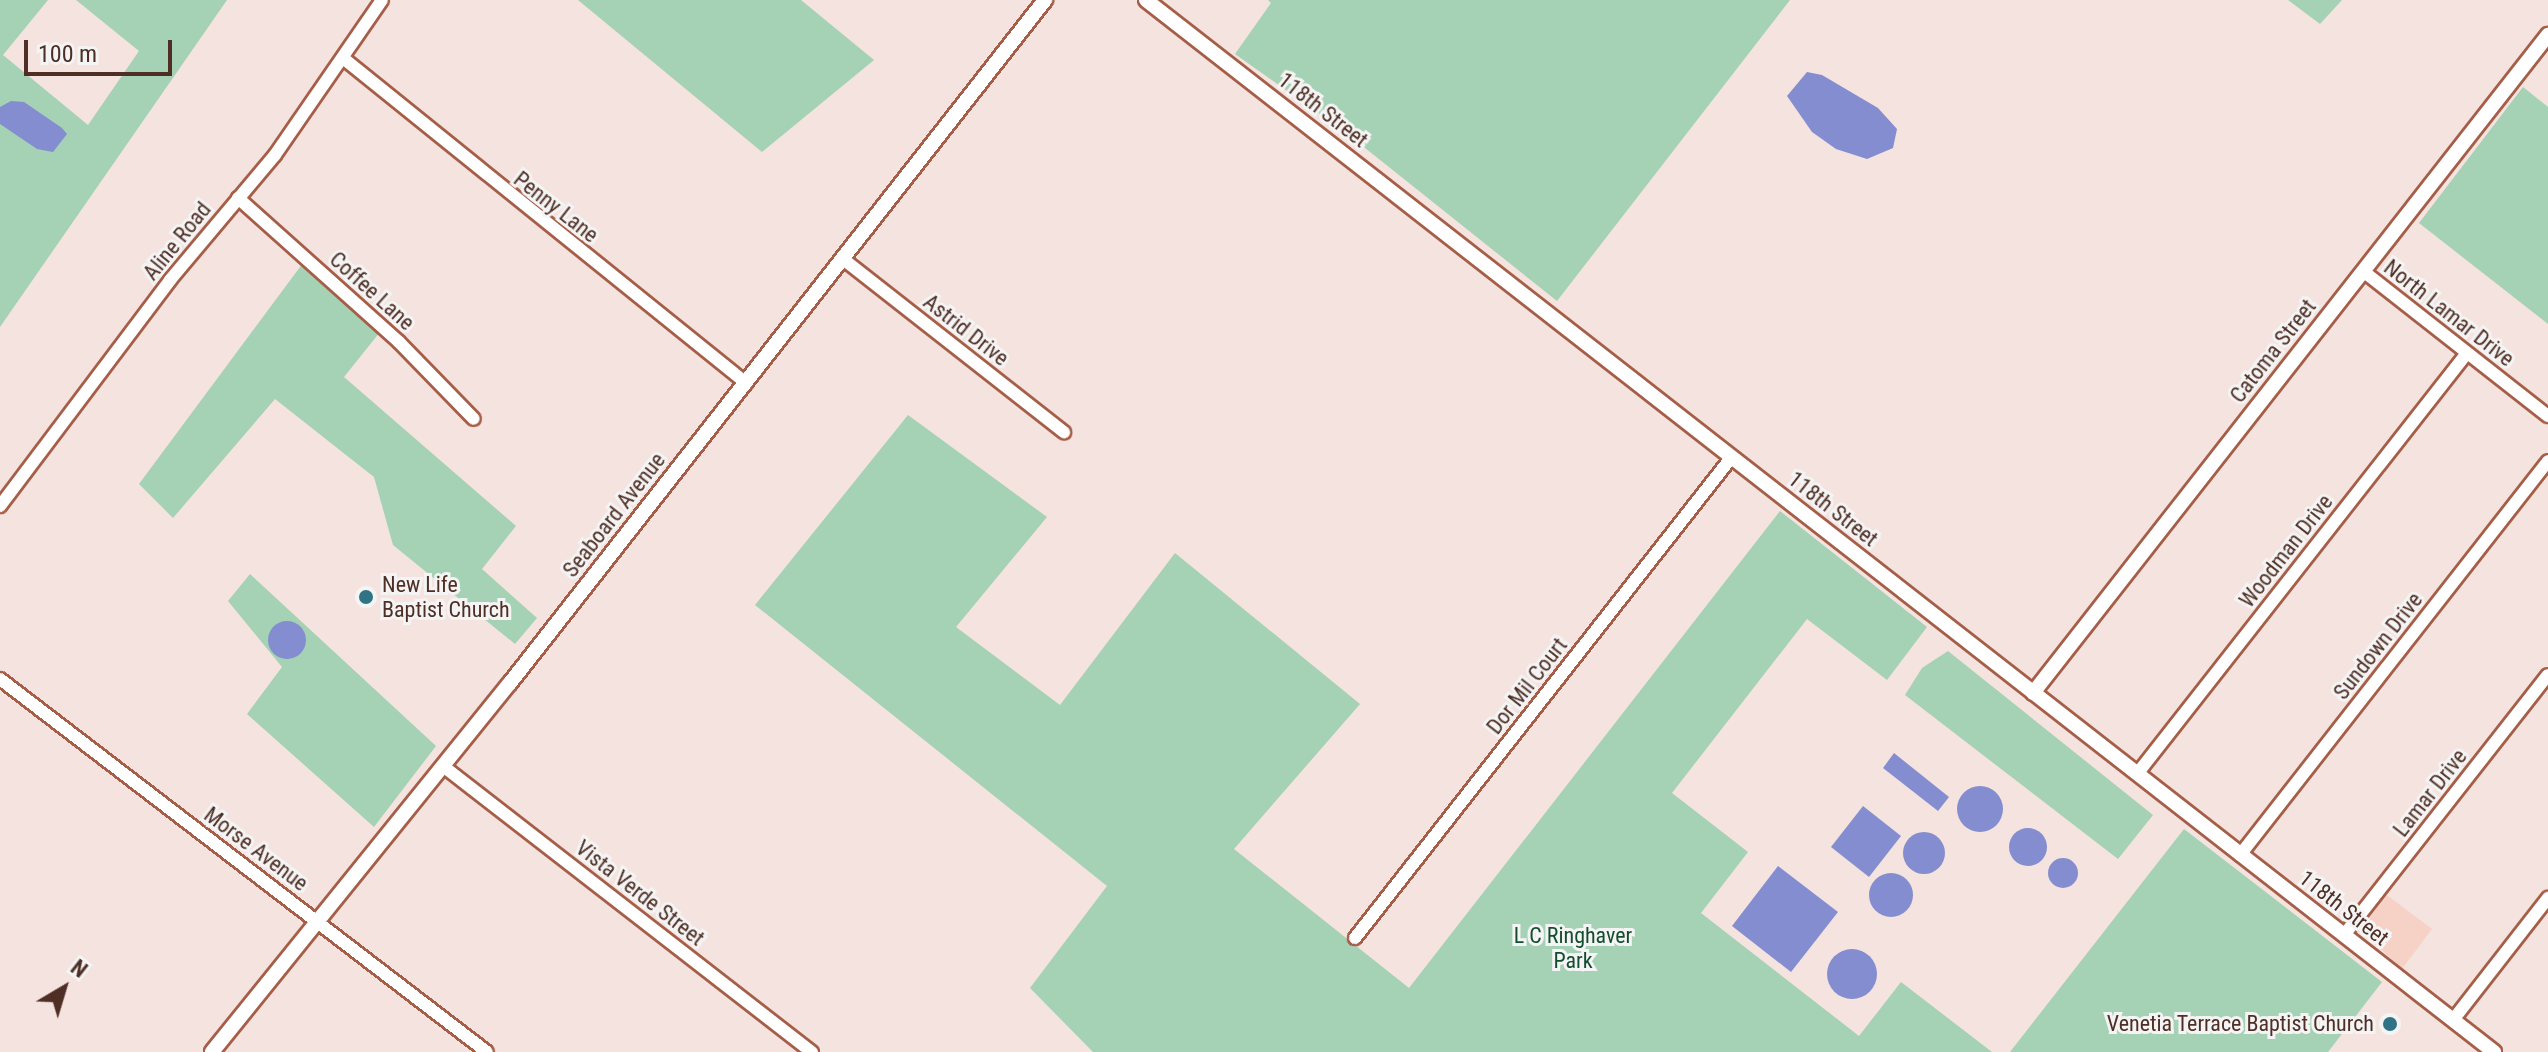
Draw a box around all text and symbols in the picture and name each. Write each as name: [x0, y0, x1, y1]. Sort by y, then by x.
scale bar: [28, 24, 176, 74]
text: 100 m: [38, 40, 97, 68]
street label: 118th Street: [1273, 67, 1373, 153]
street label: Penny Lane: [509, 166, 603, 248]
street label: Aline Road: [137, 197, 217, 285]
street label: Coffee Lane: [324, 246, 420, 336]
street label: North Lamar Drive: [2379, 254, 2519, 372]
street label: Astrid Drive: [918, 289, 1014, 371]
street label: Catoma Street: [2224, 294, 2322, 408]
street label: Seaboard Avenue: [557, 448, 671, 582]
street label: 118th Street: [1783, 466, 1883, 552]
street label: Woodman Drive: [2234, 489, 2338, 613]
place label: New Life Baptist Church: [382, 571, 510, 622]
street label: Sundown Drive: [2328, 587, 2428, 705]
marker: New Life Baptist Church: [357, 588, 375, 606]
street label: Dor Mil Court: [1481, 633, 1573, 739]
street label: Lamar Drive: [2388, 744, 2472, 842]
street label: Morse Avenue: [199, 801, 313, 897]
street label: Vista Verde Street: [570, 835, 710, 951]
street label: 118th Street: [2294, 865, 2394, 951]
park label: L C Ringhaver Park: [1514, 922, 1632, 974]
north arrow: [24, 948, 104, 1028]
text: N: [66, 955, 92, 983]
place label: Venetia Terrace Baptist Church: [2106, 1011, 2374, 1037]
marker: Venetia Terrace Baptist Church: [2381, 1015, 2399, 1033]

